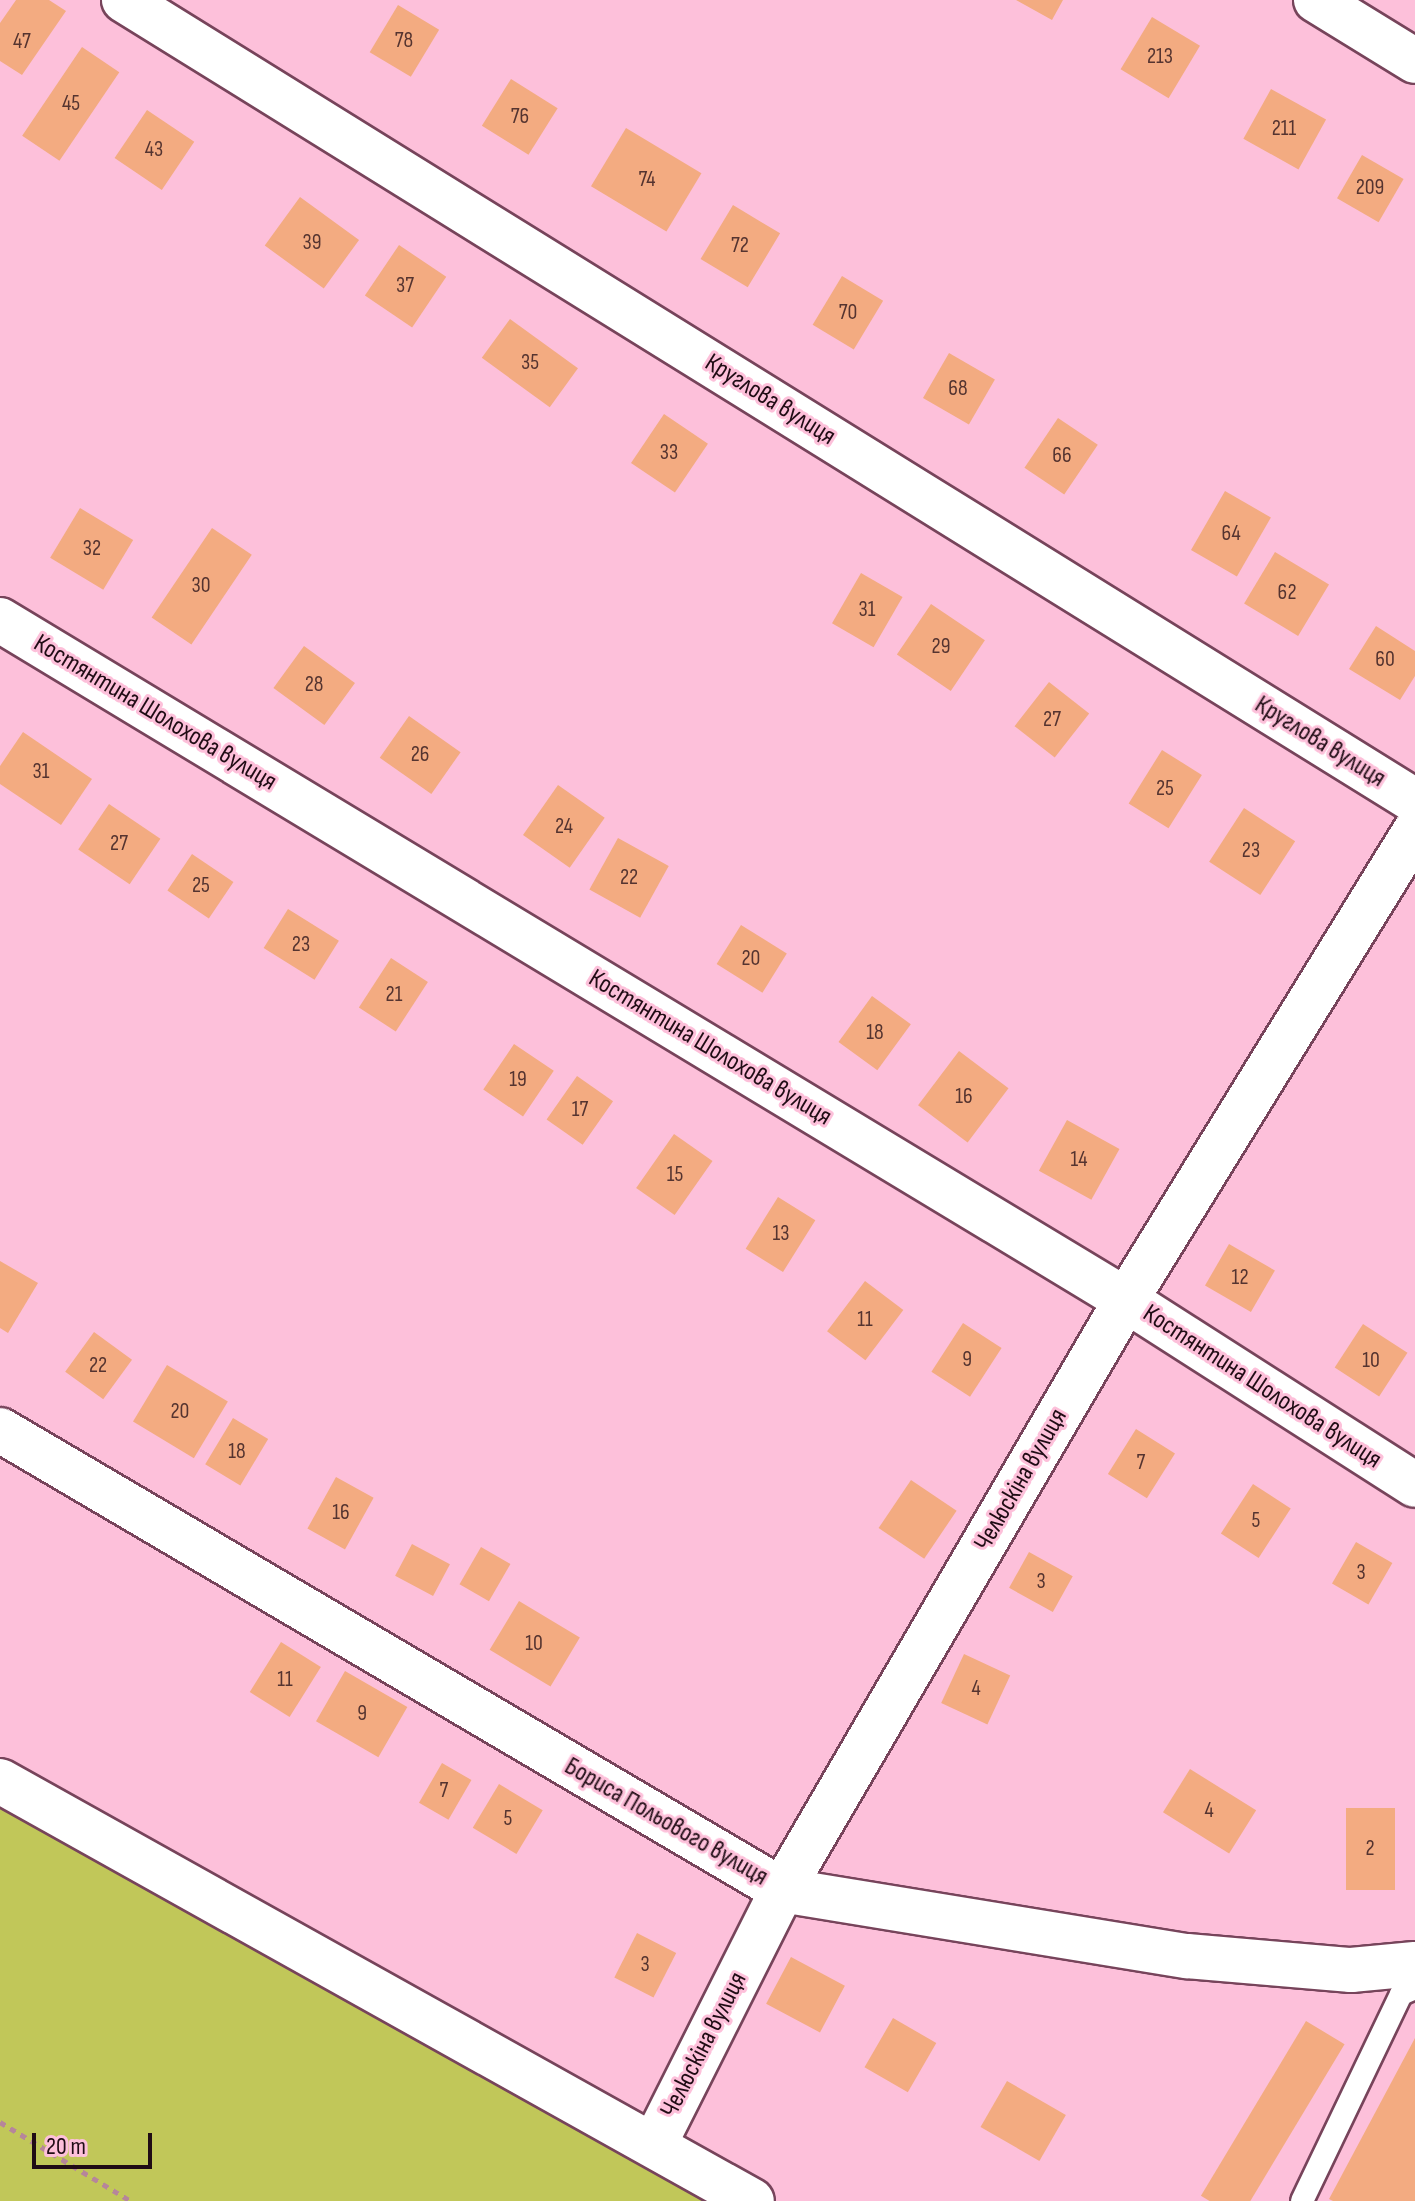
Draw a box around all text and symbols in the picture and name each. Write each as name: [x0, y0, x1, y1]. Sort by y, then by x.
house number: 78: [395, 28, 413, 54]
house number: 47: [13, 29, 31, 55]
house number: 213: [1147, 44, 1173, 70]
house number: 45: [62, 91, 80, 117]
house number: 76: [511, 104, 529, 130]
house number: 211: [1272, 116, 1296, 142]
house number: 43: [145, 137, 163, 163]
house number: 74: [639, 167, 655, 193]
house number: 209: [1356, 175, 1384, 201]
house number: 39: [303, 230, 321, 256]
house number: 72: [731, 233, 749, 259]
house number: 37: [396, 273, 414, 299]
house number: 70: [839, 300, 857, 326]
street label: Круглова вулиця: [699, 347, 841, 453]
house number: 35: [521, 350, 539, 376]
house number: 68: [948, 376, 968, 402]
house number: 33: [660, 440, 678, 466]
house number: 66: [1052, 443, 1072, 469]
house number: 64: [1221, 521, 1241, 547]
house number: 32: [83, 536, 101, 562]
house number: 30: [191, 573, 211, 599]
house number: 62: [1278, 580, 1296, 606]
house number: 31: [859, 597, 875, 623]
street label: Костянтина Шолохова вулиця: [28, 628, 282, 798]
house number: 29: [932, 634, 950, 660]
house number: 60: [1375, 647, 1395, 673]
house number: 28: [305, 672, 323, 698]
street label: Круглова вулиця: [1249, 689, 1391, 795]
house number: 27: [1043, 707, 1061, 733]
house number: 26: [411, 742, 429, 768]
house number: 31: [33, 759, 49, 785]
house number: 25: [1156, 776, 1174, 802]
house number: 24: [555, 814, 573, 840]
house number: 27: [110, 831, 128, 857]
house number: 23: [1242, 838, 1260, 864]
house number: 22: [620, 865, 638, 891]
house number: 25: [192, 873, 210, 899]
house number: 23: [292, 932, 310, 958]
house number: 20: [742, 946, 760, 972]
street label: Костянтина Шолохова вулиця: [583, 963, 837, 1133]
house number: 21: [386, 982, 402, 1008]
house number: 18: [866, 1020, 884, 1046]
house number: 19: [509, 1067, 527, 1093]
house number: 16: [955, 1084, 973, 1110]
house number: 17: [572, 1097, 588, 1123]
house number: 14: [1071, 1147, 1087, 1173]
house number: 15: [667, 1162, 683, 1188]
house number: 13: [773, 1221, 789, 1247]
house number: 12: [1231, 1265, 1249, 1291]
street label: Костянтина Шолохова вулиця: [1137, 1298, 1387, 1476]
house number: 11: [857, 1307, 873, 1333]
house number: 9: [962, 1347, 972, 1373]
house number: 10: [1362, 1348, 1380, 1374]
house number: 22: [89, 1353, 107, 1379]
house number: 20: [171, 1399, 189, 1425]
street label: Челюскіна вулиця: [968, 1403, 1074, 1557]
house number: 18: [228, 1439, 246, 1465]
house number: 7: [1137, 1450, 1145, 1476]
house number: 16: [332, 1500, 350, 1526]
house number: 5: [1252, 1508, 1260, 1534]
house number: 3: [1356, 1560, 1366, 1586]
house number: 3: [1036, 1569, 1046, 1595]
house number: 10: [525, 1631, 543, 1657]
house number: 11: [277, 1667, 293, 1693]
house number: 4: [971, 1676, 981, 1702]
house number: 9: [357, 1701, 367, 1727]
street label: Бориса Польового вулиця: [559, 1751, 773, 1893]
house number: 7: [440, 1778, 448, 1804]
house number: 4: [1204, 1798, 1214, 1824]
house number: 5: [504, 1806, 512, 1832]
house number: 2: [1365, 1836, 1375, 1862]
house number: 3: [640, 1952, 650, 1978]
street label: Челюскіна вулиця: [654, 1967, 754, 2123]
scale bar: [36, 2117, 156, 2167]
text: 20 m: [46, 2132, 86, 2161]

